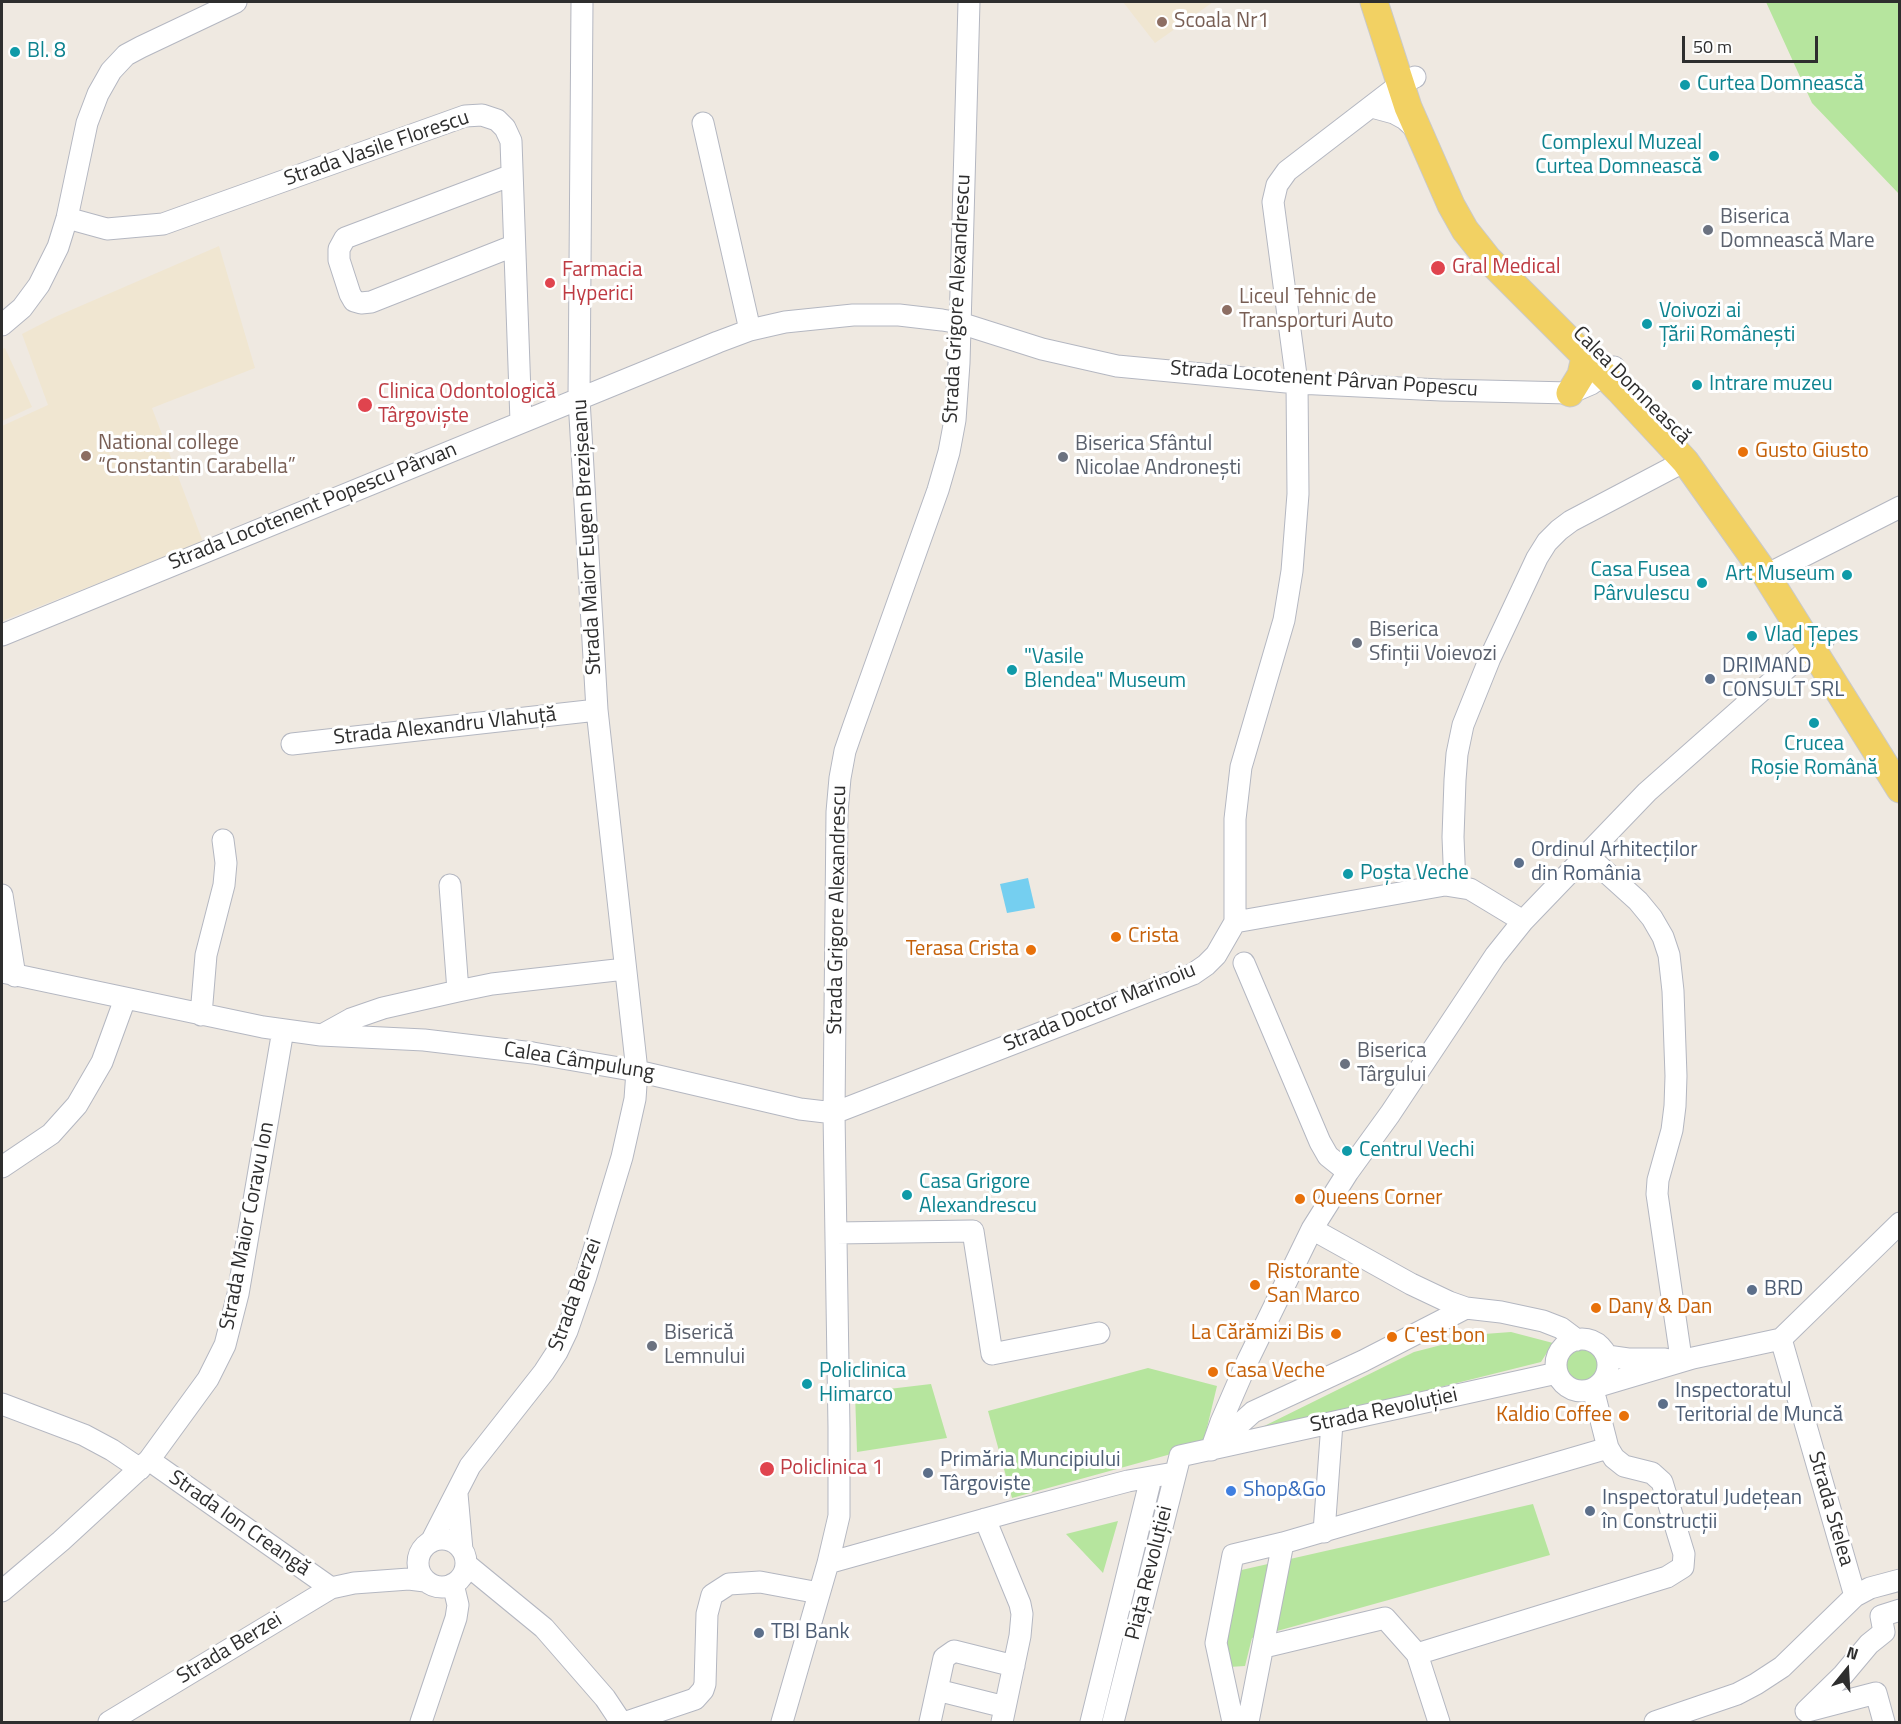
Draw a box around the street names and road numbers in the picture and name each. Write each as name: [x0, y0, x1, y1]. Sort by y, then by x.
street label: Strada Vasile Florescu: [281, 106, 473, 192]
street label: Strada Grigore Alexandrescu: [939, 174, 977, 424]
street label: Calea Domnească: [1567, 322, 1695, 450]
street label: Strada Locotenent Pârvan Popescu: [1169, 357, 1479, 403]
street label: Strada Maior Eugen Brezișeanu: [568, 398, 608, 676]
street label: Strada Locotenent Popescu Pârvan: [165, 438, 461, 576]
street label: Strada Alexandru Vlahuță: [332, 703, 558, 751]
street label: Strada Grigore Alexandrescu: [823, 785, 853, 1035]
street label: Strada Doctor Marinoiu: [1000, 958, 1200, 1058]
street label: Calea Câmpulung: [502, 1038, 656, 1086]
street label: Strada Maior Coravu Ion: [215, 1120, 281, 1332]
street label: Strada Berzei: [544, 1235, 608, 1355]
street label: Strada Revoluției: [1308, 1383, 1460, 1439]
street label: Strada Stelea: [1802, 1449, 1858, 1569]
street label: Strada Ion Creangă: [163, 1466, 315, 1582]
street label: Piața Revoluției: [1121, 1503, 1179, 1643]
street label: Strada Berzei: [173, 1608, 287, 1690]

